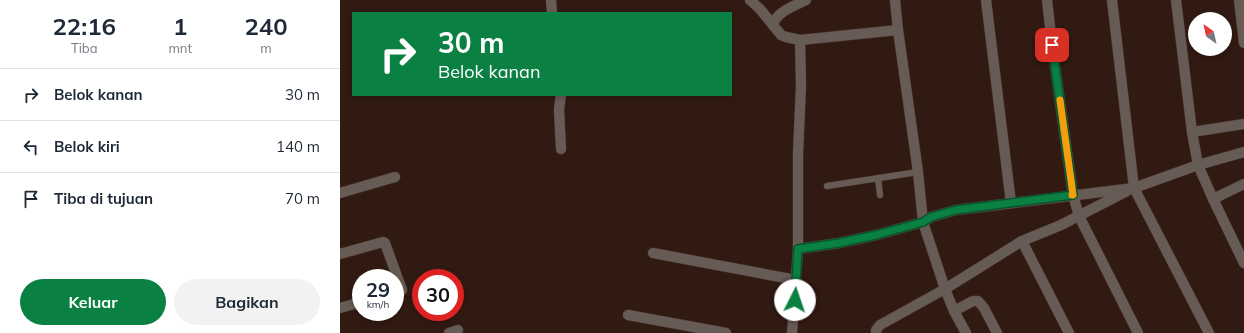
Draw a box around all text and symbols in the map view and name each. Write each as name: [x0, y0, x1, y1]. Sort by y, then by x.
text: 22:16: [52, 11, 116, 41]
text: 1: [173, 11, 187, 41]
text: 240: [244, 11, 288, 41]
north arrow: [1188, 12, 1232, 56]
map controls: [1188, 12, 1232, 56]
text: 30 m: [438, 25, 504, 60]
icon: right: [372, 28, 424, 80]
pin: [1035, 28, 1069, 62]
icon: arrive: [1041, 34, 1063, 56]
text: Tiba: [71, 40, 97, 56]
text: mnt: [168, 40, 192, 56]
text: m: [260, 40, 272, 56]
text: Belok kanan: [438, 60, 540, 83]
icon: right: [20, 84, 42, 106]
text: Belok kanan: [54, 85, 143, 104]
text: 30 m: [285, 85, 320, 104]
icon: left: [20, 136, 42, 158]
text: Belok kiri: [54, 137, 120, 156]
text: 140 m: [276, 137, 320, 156]
icon: arrive: [20, 188, 42, 210]
text: Tiba di tujuan: [54, 189, 153, 208]
text: 70 m: [285, 189, 320, 208]
speed limit sign: 30: [412, 269, 464, 321]
text: 29: [366, 277, 390, 302]
button: Keluar: [20, 279, 166, 325]
button: Bagikan: [174, 279, 320, 325]
position arrow: [774, 279, 816, 321]
text: km/h: [367, 298, 389, 311]

